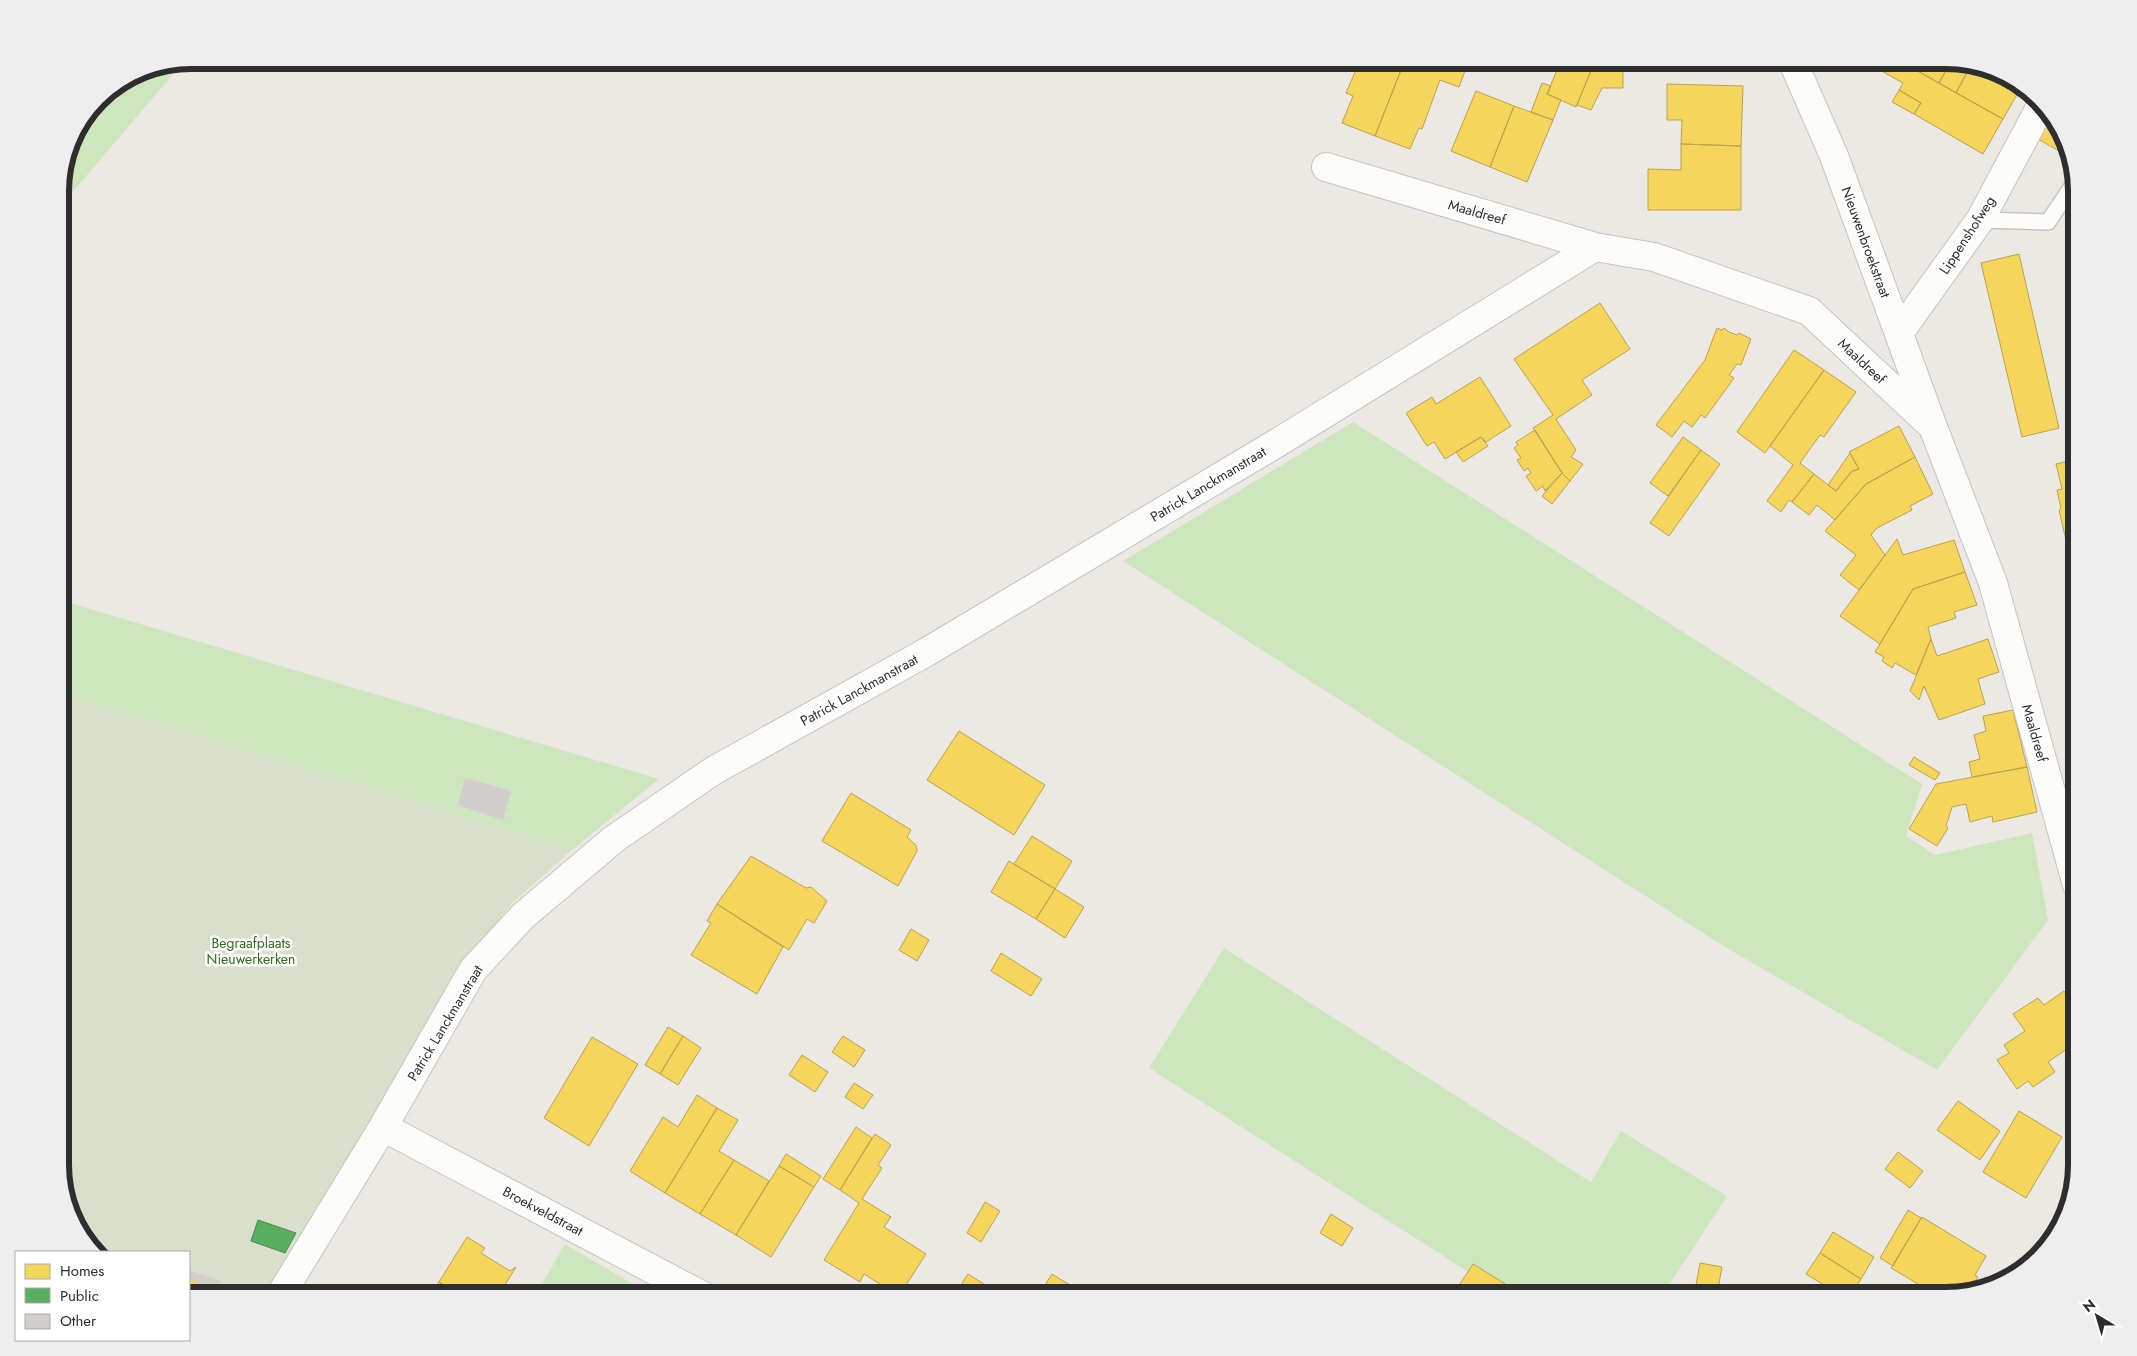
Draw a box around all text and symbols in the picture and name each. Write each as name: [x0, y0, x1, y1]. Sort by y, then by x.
street label: Nieuwenbroekstraat: [1837, 184, 1896, 301]
street label: Lippenshofweg: [1934, 192, 2000, 278]
street label: Maaldreef: [1446, 194, 1509, 230]
street label: Maaldreef: [1834, 334, 1891, 389]
street label: Patrick Lanckmanstraat: [1146, 441, 1270, 526]
street label: Patrick Lanckmanstraat: [797, 649, 922, 731]
street label: Maaldreef: [2017, 702, 2053, 765]
park label: Begraafplaats Nieuwerkerken: [207, 933, 295, 969]
street label: Patrick Lanckmanstraat: [403, 961, 488, 1085]
street label: Broekveldstraat: [499, 1181, 587, 1241]
legend: [15, 1251, 190, 1341]
text: Homes: [60, 1260, 104, 1282]
text: Public: [60, 1285, 99, 1307]
north arrow: [2072, 1291, 2122, 1341]
text: N: [2078, 1294, 2100, 1317]
text: Other: [60, 1310, 97, 1332]

